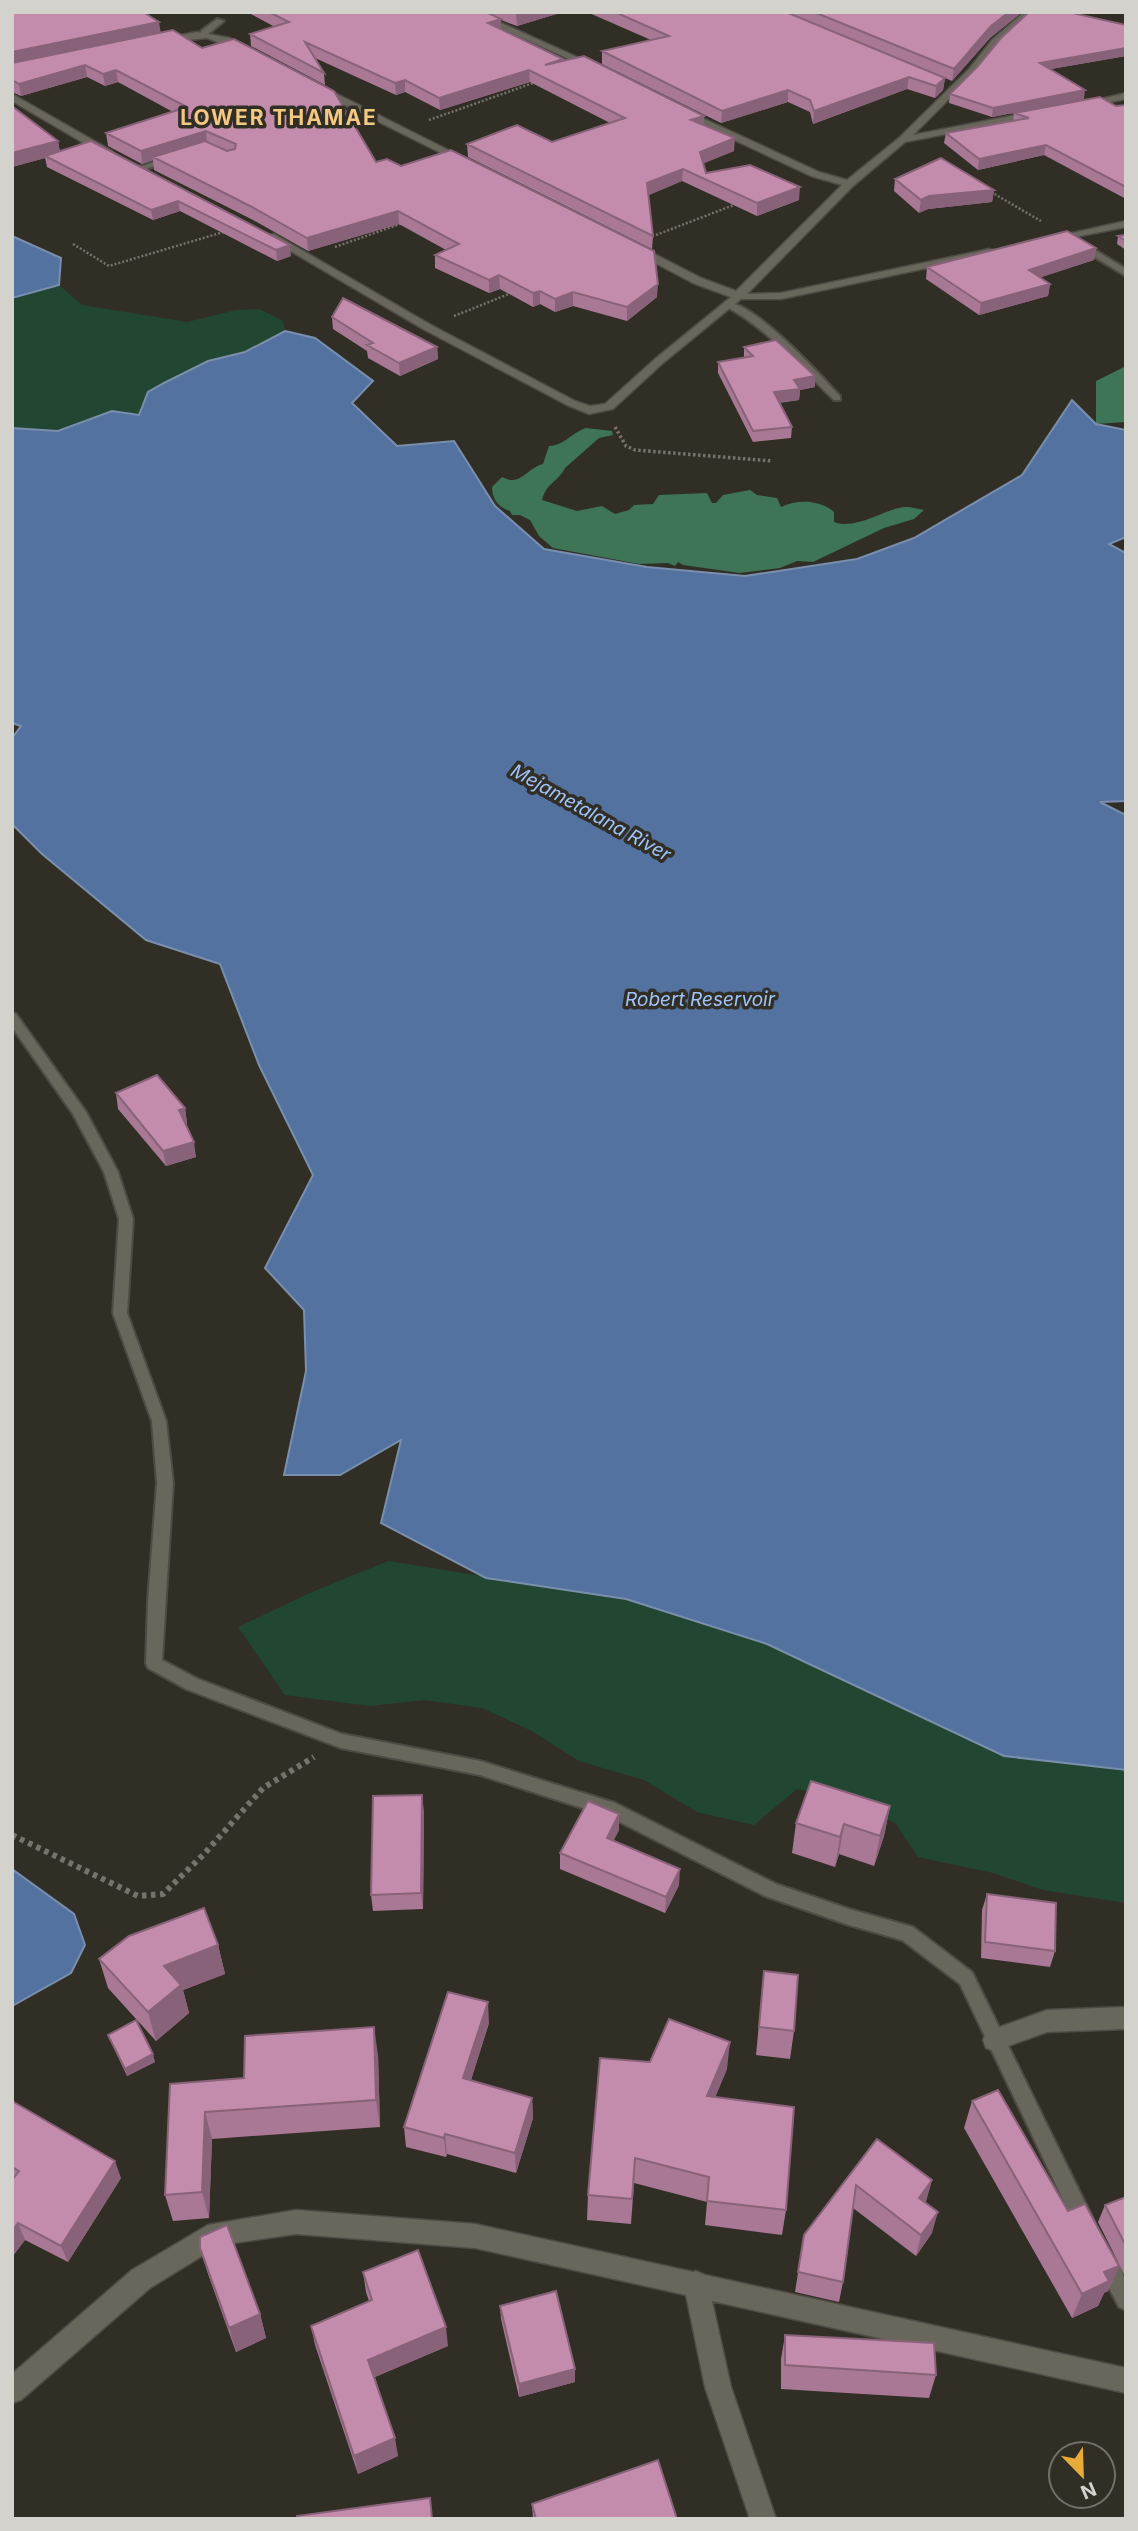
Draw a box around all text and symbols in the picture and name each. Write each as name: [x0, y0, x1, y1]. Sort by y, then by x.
district label: LOWER THAMAE: [180, 105, 378, 130]
water label: Mejametalana River: [507, 759, 676, 866]
water label: Robert Reservoir: [625, 988, 776, 1011]
north arrow: [1047, 2440, 1117, 2510]
text: N: [1077, 2477, 1100, 2504]

